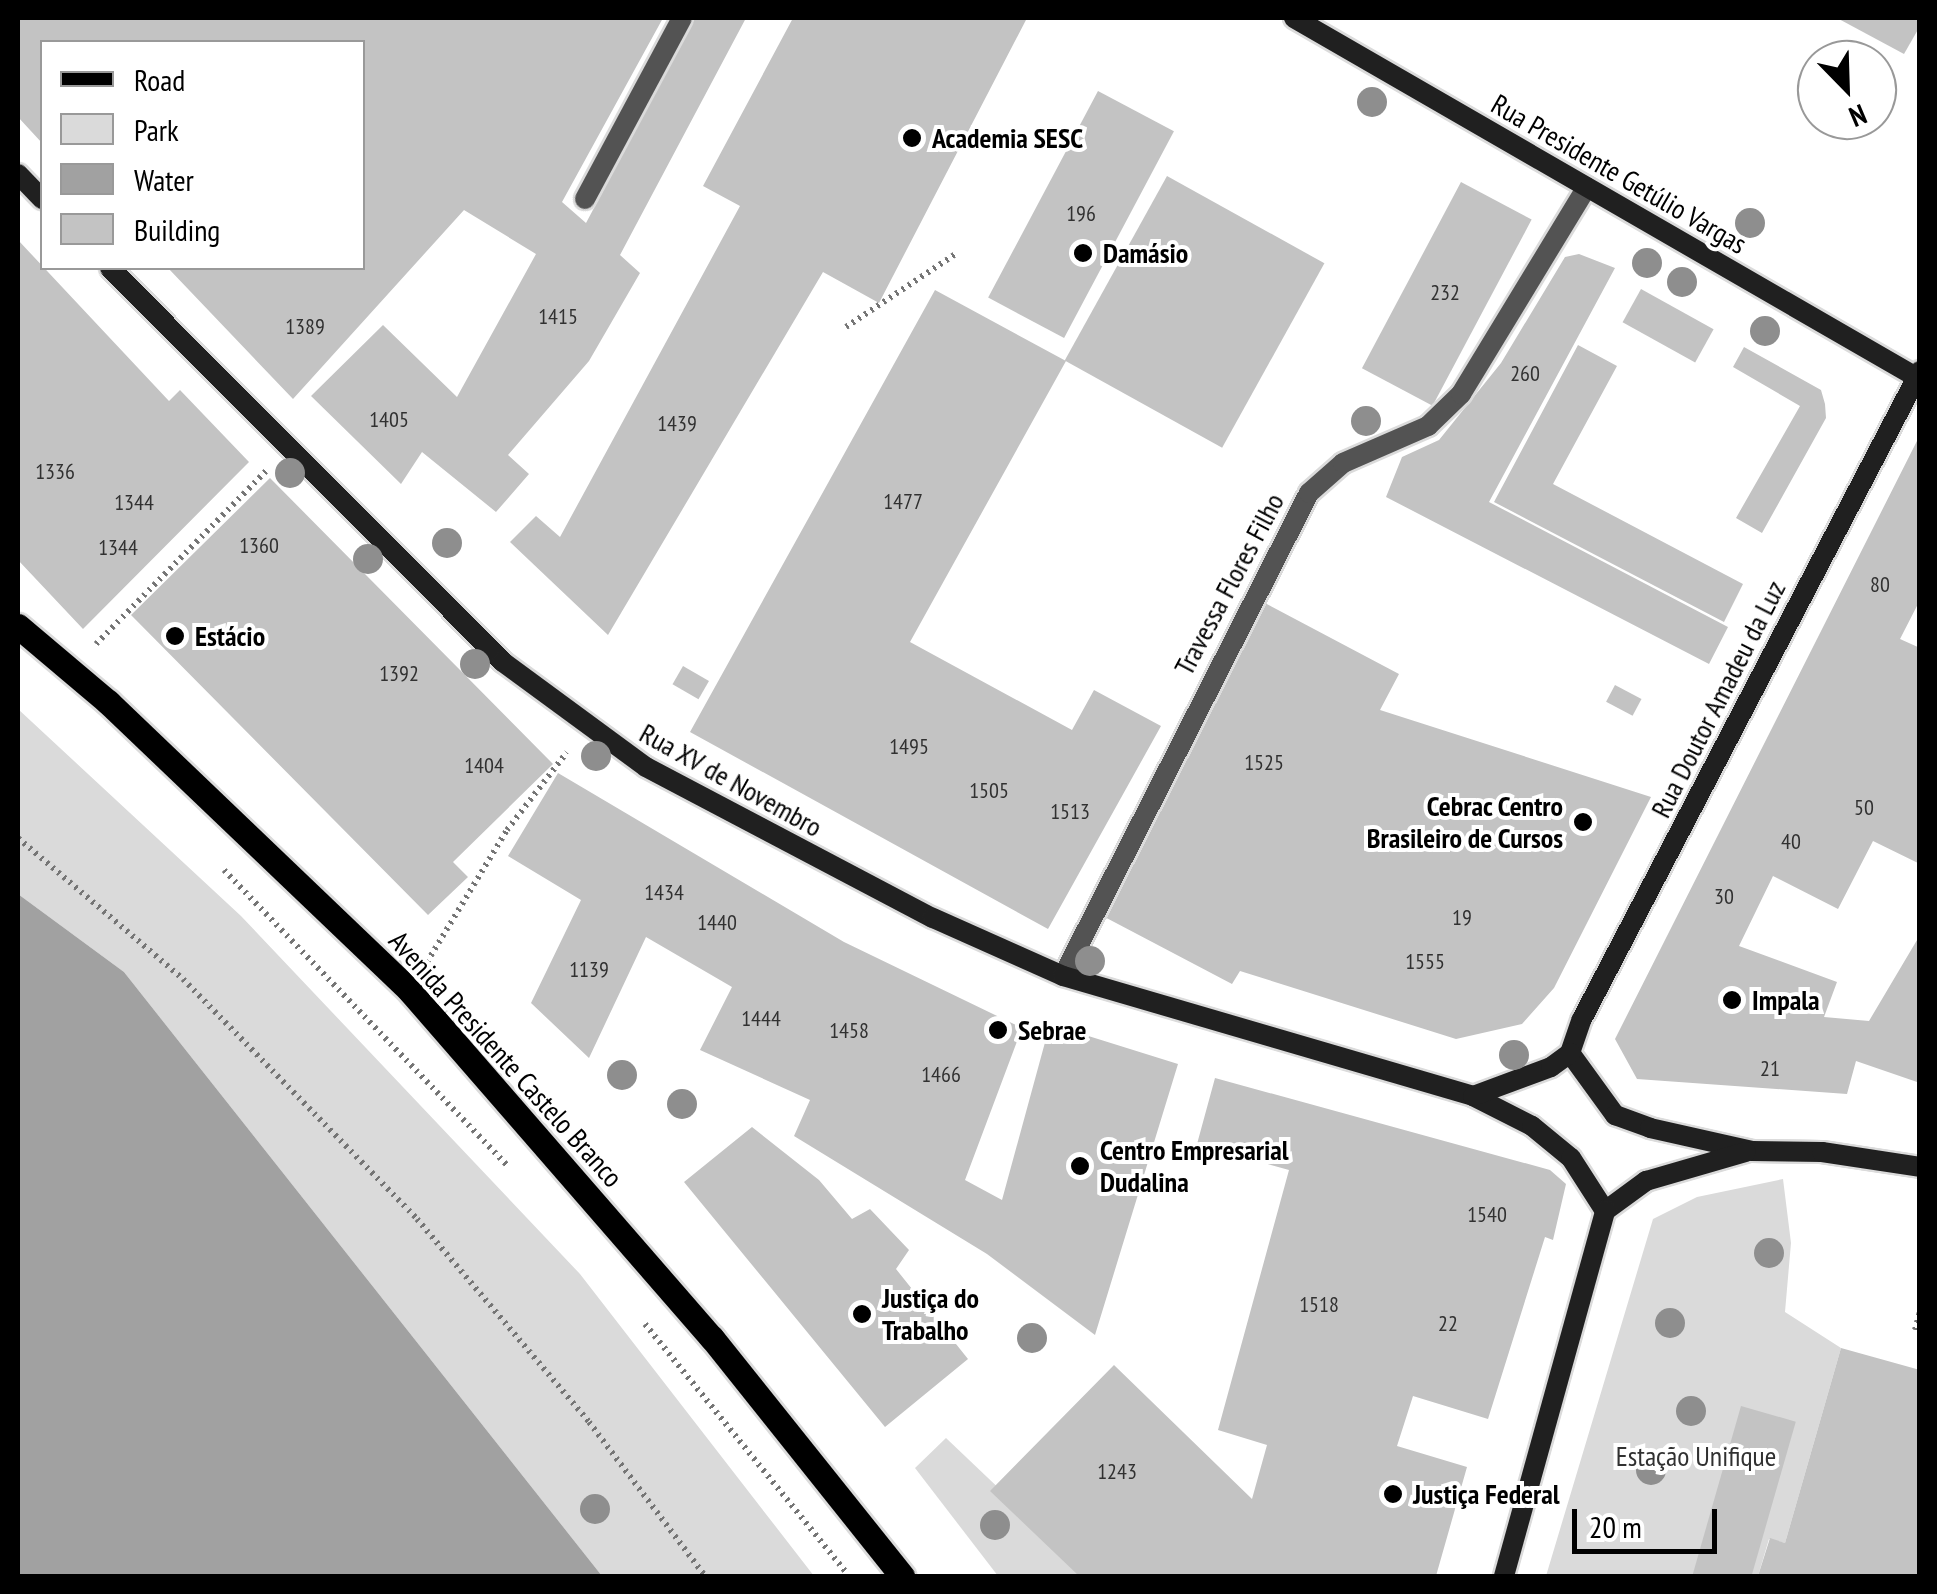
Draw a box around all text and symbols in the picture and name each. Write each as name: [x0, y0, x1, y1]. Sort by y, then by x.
legend: [40, 40, 365, 270]
north arrow: [1797, 40, 1897, 140]
text: Road: [134, 60, 185, 99]
street label: Rua Presidente Getúlio Vargas: [1485, 87, 1753, 261]
text: N: [1844, 96, 1872, 136]
text: Park: [134, 110, 179, 149]
place label: Academia SESC: [932, 121, 1083, 155]
marker: Academia SESC: [901, 127, 923, 149]
text: Water: [134, 160, 194, 199]
house number: 196: [1066, 201, 1096, 227]
text: Building: [134, 210, 220, 249]
place label: Damásio: [1103, 236, 1188, 270]
marker: Damásio: [1072, 242, 1094, 264]
house number: 232: [1430, 280, 1460, 306]
house number: 1415: [538, 304, 578, 330]
house number: 1389: [285, 314, 325, 340]
house number: 260: [1510, 361, 1540, 387]
house number: 1405: [369, 407, 409, 433]
house number: 1439: [657, 411, 697, 437]
house number: 1336: [35, 459, 75, 485]
street label: Travessa Flores Filho: [1167, 487, 1291, 681]
house number: 1477: [883, 489, 923, 515]
house number: 1344: [114, 490, 154, 516]
house number: 1360: [239, 533, 279, 559]
house number: 1344: [98, 535, 138, 561]
house number: 80: [1870, 572, 1890, 598]
street label: Rua Doutor Amadeu da Luz: [1644, 575, 1792, 823]
place label: Estácio: [195, 619, 265, 653]
marker: Estácio: [164, 625, 186, 647]
house number: 1392: [379, 661, 419, 687]
street label: Rua XV de Novembro: [633, 716, 829, 844]
house number: 1495: [889, 734, 929, 760]
house number: 1525: [1244, 750, 1284, 776]
house number: 1404: [464, 753, 504, 779]
house number: 1505: [969, 778, 1009, 804]
place label: Cebrac Centro Brasileiro de Cursos: [1366, 789, 1563, 855]
house number: 50: [1854, 795, 1874, 821]
house number: 1513: [1050, 799, 1090, 825]
marker: Cebrac Centro Brasileiro de Cursos: [1572, 811, 1594, 833]
house number: 40: [1781, 829, 1801, 855]
house number: 1434: [644, 880, 684, 906]
house number: 30: [1714, 884, 1734, 910]
house number: 19: [1452, 905, 1472, 931]
house number: 1440: [697, 910, 737, 936]
street label: Avenida Presidente Castelo Branco: [382, 924, 630, 1194]
house number: 1555: [1405, 949, 1445, 975]
house number: 1139: [569, 957, 609, 983]
place label: Impala: [1752, 983, 1820, 1017]
marker: Impala: [1721, 989, 1743, 1011]
house number: 1444: [741, 1006, 781, 1032]
place label: Sebrae: [1018, 1013, 1086, 1047]
house number: 1458: [829, 1018, 869, 1044]
marker: Sebrae: [987, 1019, 1009, 1041]
house number: 21: [1760, 1056, 1780, 1082]
house number: 1466: [921, 1062, 961, 1088]
place label: Centro Empresarial Dudalina: [1100, 1133, 1289, 1199]
marker: Centro Empresarial Dudalina: [1069, 1155, 1091, 1177]
house number: 1540: [1467, 1202, 1507, 1228]
place label: Justiça do Trabalho: [882, 1281, 979, 1347]
house number: 1518: [1299, 1292, 1339, 1318]
marker: Justiça do Trabalho: [851, 1303, 873, 1325]
house number: 22: [1438, 1311, 1458, 1337]
park label: Estação Unifique: [1616, 1439, 1776, 1473]
house number: 1243: [1097, 1459, 1137, 1485]
place label: Justiça Federal: [1413, 1477, 1560, 1511]
marker: Justiça Federal: [1382, 1483, 1404, 1505]
scale bar: [1577, 1489, 1722, 1551]
text: 20 m: [1589, 1507, 1642, 1546]

